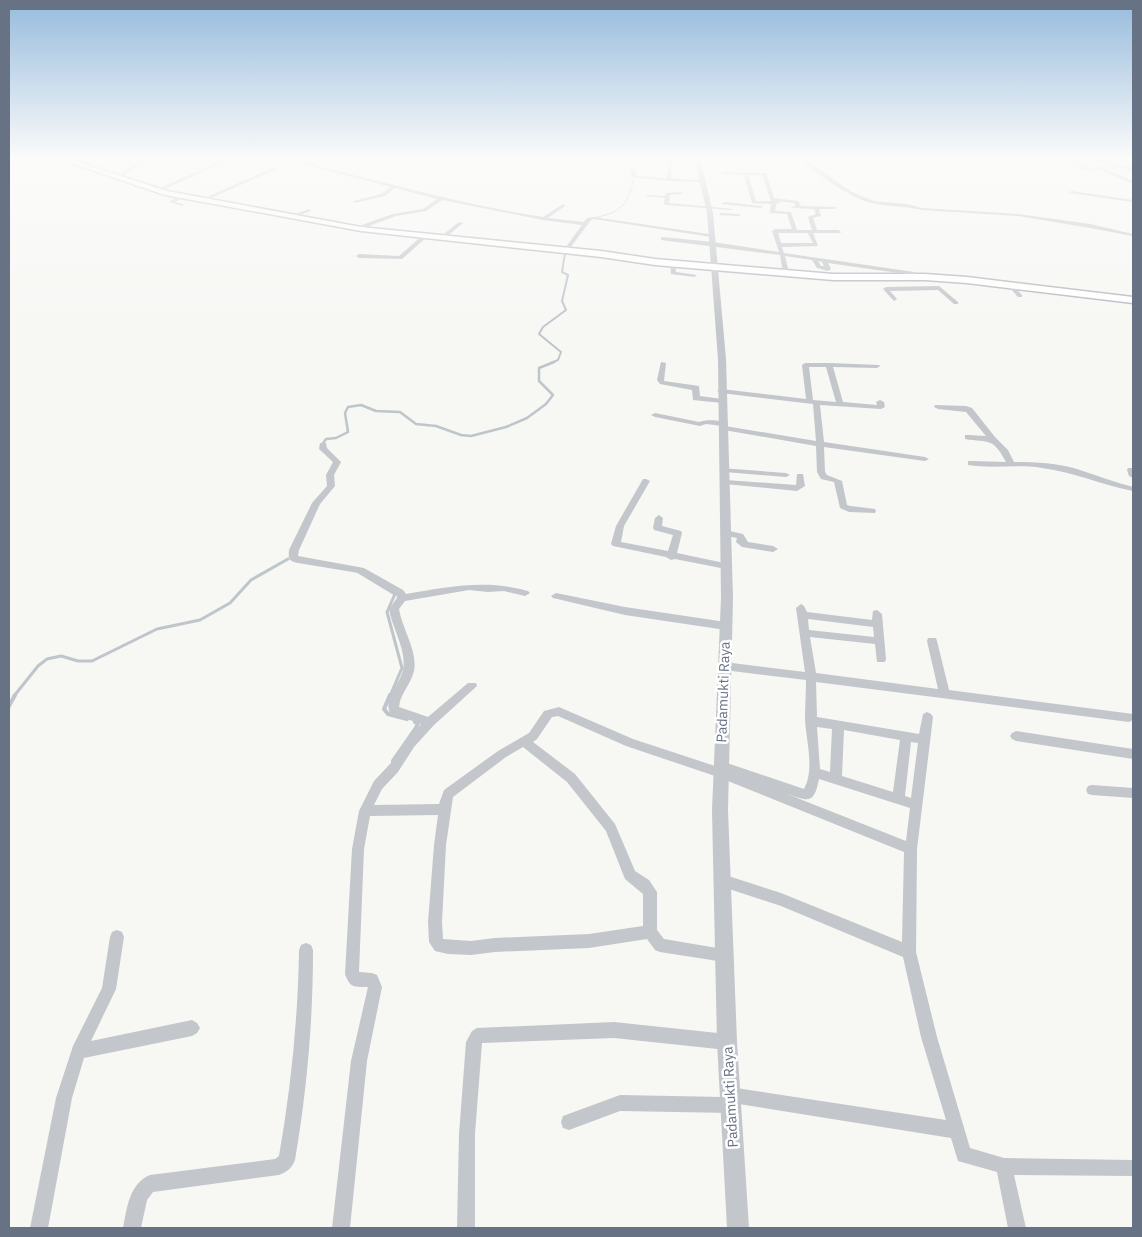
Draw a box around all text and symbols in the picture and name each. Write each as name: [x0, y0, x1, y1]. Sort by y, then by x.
street label: Padamukti Raya: [712, 641, 734, 743]
street label: Padamukti Raya: [718, 1046, 742, 1148]

